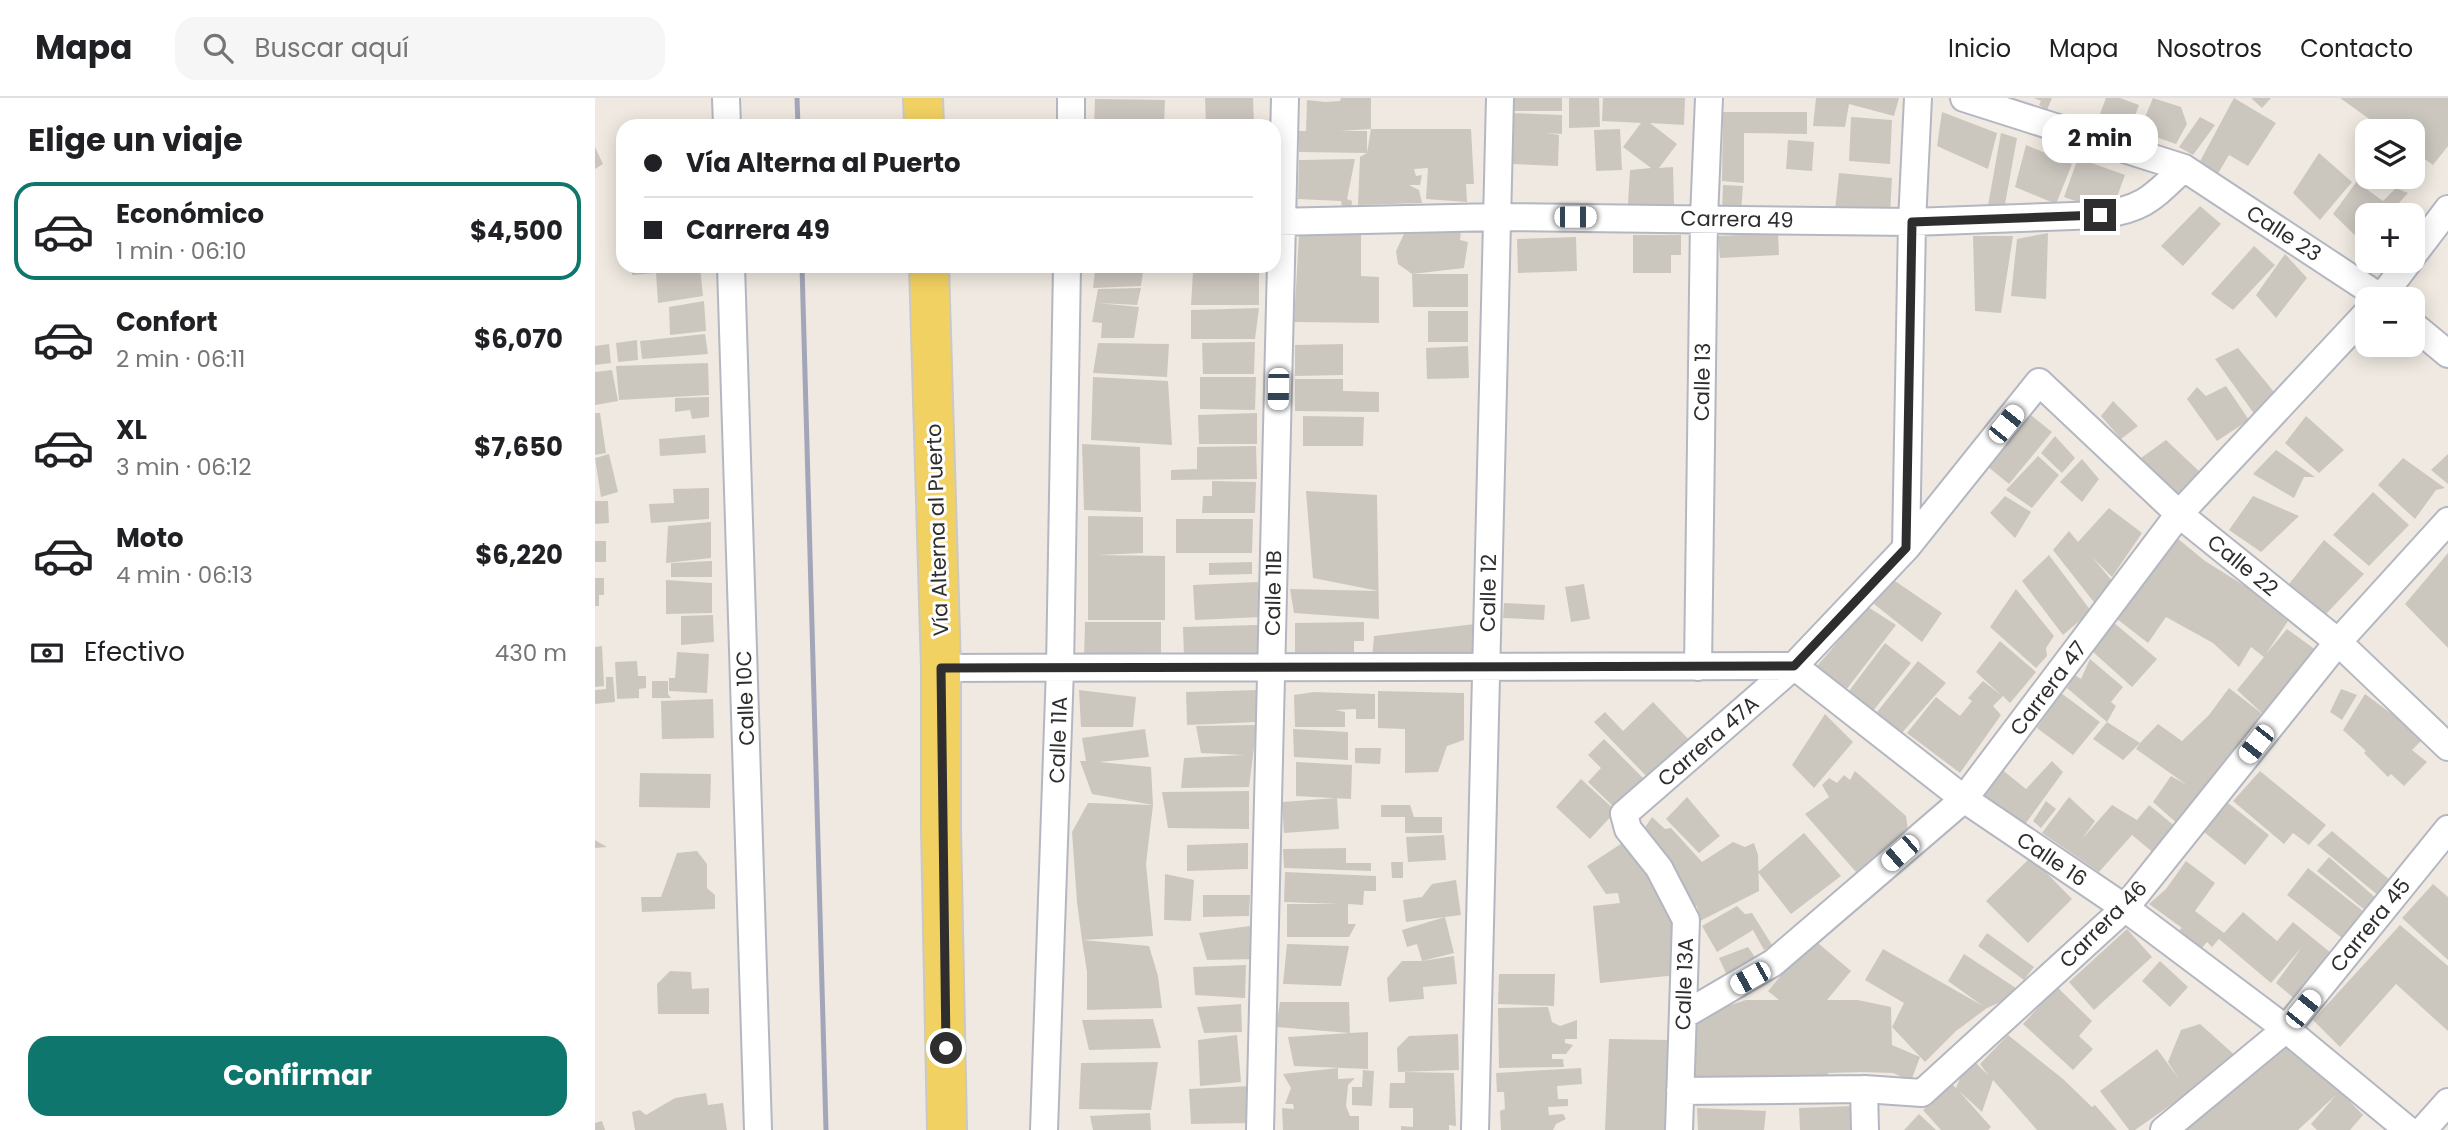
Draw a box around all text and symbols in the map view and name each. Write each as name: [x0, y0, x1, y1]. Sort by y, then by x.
search box: [175, 17, 665, 80]
text: Mapa: [35, 24, 133, 71]
icon: search: [199, 29, 237, 67]
text: Buscar aquí: [255, 30, 409, 66]
text: Inicio: [1948, 32, 2011, 65]
text: Mapa: [2049, 32, 2118, 65]
text: Nosotros: [2156, 32, 2262, 65]
text: Contacto: [2300, 32, 2413, 65]
callout: 2 min: [2042, 114, 2158, 162]
text: Elige un viaje: [28, 117, 243, 162]
map controls: [2355, 119, 2425, 357]
button: layers: [2355, 119, 2425, 189]
text: 2 min: [2068, 122, 2132, 154]
text: Vía Alterna al Puerto: [686, 145, 961, 181]
text: Económico: [116, 196, 264, 232]
street label: Calle 23: [2241, 198, 2327, 268]
route end: [2084, 199, 2116, 231]
icon: car: [32, 200, 95, 263]
button: +: [2355, 203, 2425, 273]
street label: Carrera 49: [1680, 204, 1794, 234]
car: [1555, 207, 1597, 228]
text: Carrera 49: [686, 212, 830, 248]
text: $4,500: [470, 213, 563, 249]
text: 1 min · 06:10: [116, 235, 246, 267]
button: −: [2355, 287, 2425, 357]
text: Confort: [116, 304, 218, 340]
icon: car: [32, 308, 95, 371]
text: $6,070: [474, 321, 563, 357]
text: 2 min · 06:11: [116, 343, 245, 375]
street label: Calle 13: [1687, 343, 1717, 421]
car: [1268, 368, 1289, 410]
car: [1985, 401, 2028, 447]
text: XL: [116, 412, 147, 448]
icon: car: [32, 416, 95, 479]
street label: Vía Alterna al Puerto: [919, 423, 955, 637]
text: $7,650: [474, 429, 563, 465]
text: 3 min · 06:12: [116, 451, 251, 483]
text: Moto: [116, 520, 184, 556]
icon: car: [32, 524, 95, 587]
street label: Calle 22: [2201, 527, 2285, 603]
text: $6,220: [475, 537, 563, 573]
street label: Calle 11B: [1258, 550, 1288, 636]
street label: Calle 12: [1473, 554, 1503, 632]
text: 4 min · 06:13: [116, 559, 253, 591]
icon: cash: [28, 634, 66, 672]
text: Efectivo: [84, 634, 185, 670]
street label: Carrera 47: [2003, 635, 2093, 741]
text: 430 m: [495, 637, 567, 669]
street label: Calle 10C: [729, 650, 761, 746]
street label: Carrera 47A: [1651, 689, 1765, 793]
street label: Calle 11A: [1042, 696, 1074, 784]
car: [2235, 721, 2278, 767]
street label: Calle 16: [2011, 825, 2093, 893]
car: [1878, 831, 1923, 875]
street label: Carrera 45: [2323, 872, 2417, 978]
street label: Carrera 46: [2053, 874, 2153, 974]
street label: Calle 13A: [1668, 937, 1700, 1031]
car: [1727, 959, 1774, 997]
car: [2282, 986, 2325, 1032]
route start: [930, 1032, 962, 1064]
button: Confirmar: [28, 1036, 567, 1116]

